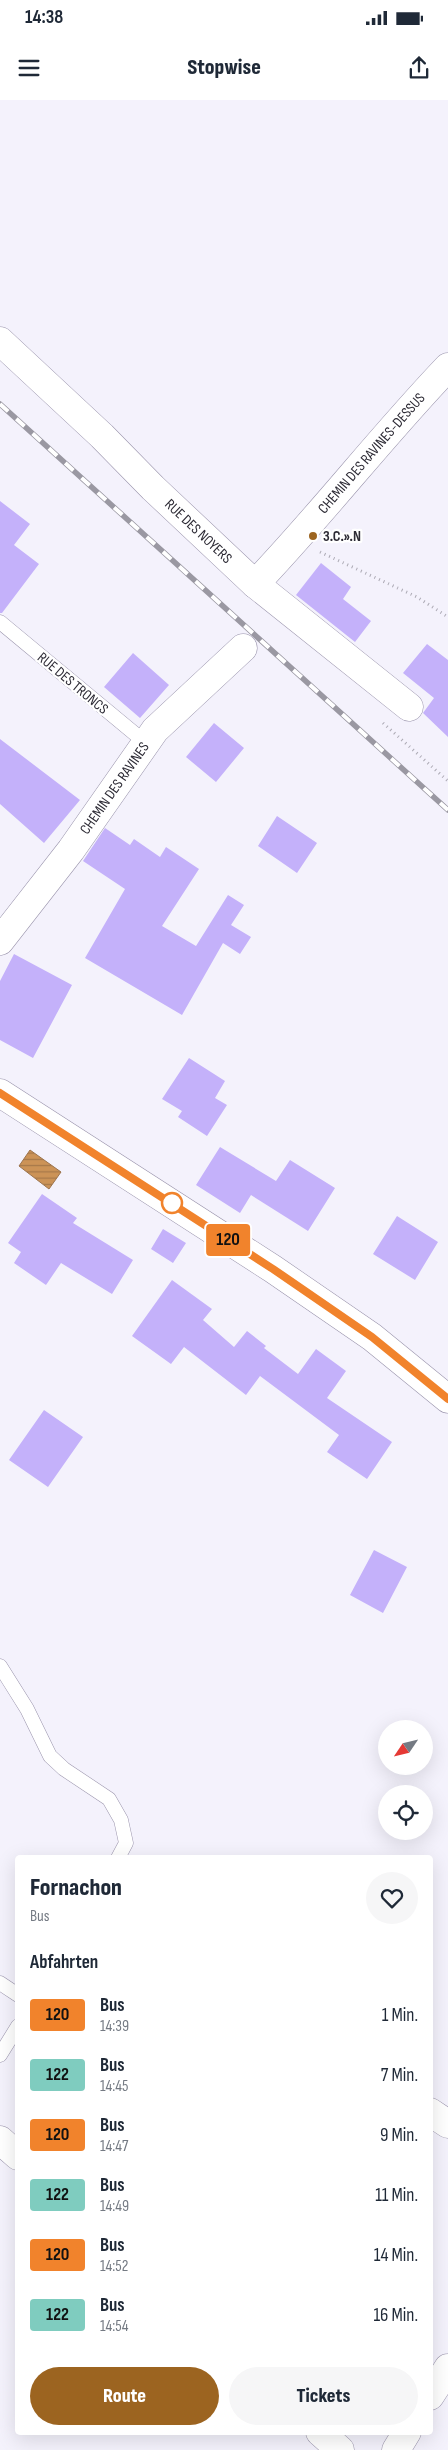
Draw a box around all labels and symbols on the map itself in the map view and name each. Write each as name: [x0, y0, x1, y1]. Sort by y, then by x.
street label: CHEMIN DES RAVINES-DESSUS: [314, 389, 429, 518]
street label: RUE DES NOYERS: [161, 495, 236, 568]
place label: 3.C.».N: [323, 527, 361, 546]
marker: 3.C.».N: [307, 530, 319, 542]
street label: RUE DES TRONCS: [33, 648, 112, 719]
street label: CHEMIN DES RAVINES: [76, 739, 154, 838]
unlabelled marker: [161, 1192, 183, 1214]
line badge: 120: [199, 1224, 257, 1256]
north arrow: [378, 1720, 432, 1775]

